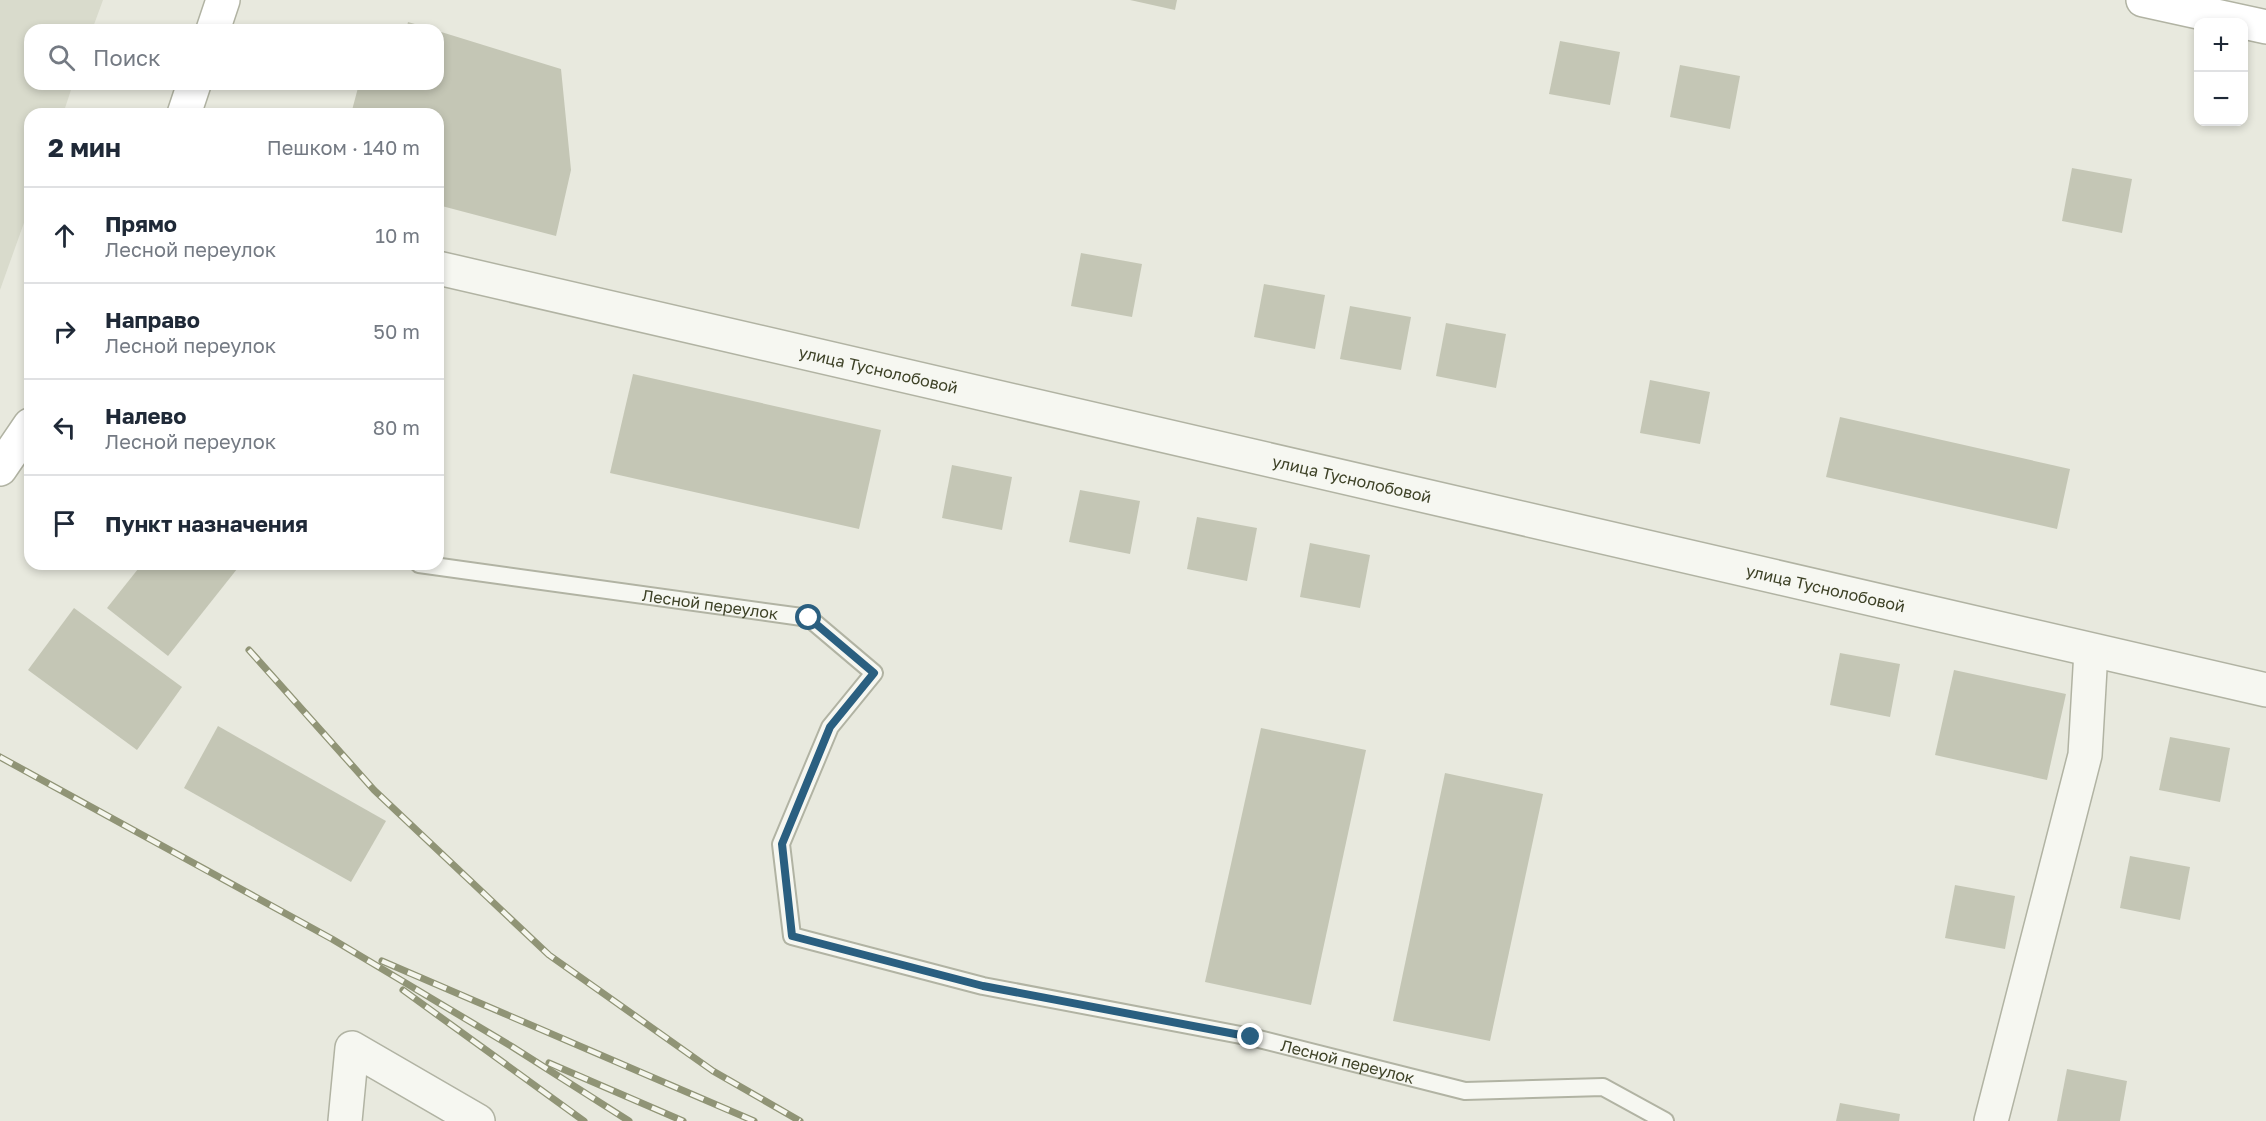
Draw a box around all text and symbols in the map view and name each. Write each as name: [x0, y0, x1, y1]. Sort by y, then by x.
map controls: [2194, 18, 2248, 126]
button: +: [2194, 18, 2248, 72]
search box: [24, 24, 444, 90]
icon: search: [45, 41, 78, 74]
text: Поиск: [93, 44, 161, 71]
button: −: [2194, 72, 2248, 126]
text: 2 мин: [48, 132, 121, 163]
text: Пешком · 140 m: [267, 135, 420, 159]
text: Прямо: [105, 210, 177, 237]
icon: ahead: [48, 219, 81, 252]
text: 10 m: [375, 223, 420, 247]
text: Лесной переулок: [105, 237, 276, 261]
text: Направо: [105, 306, 200, 333]
icon: right: [48, 315, 81, 348]
text: 50 m: [373, 319, 420, 343]
text: Лесной переулок: [105, 333, 276, 357]
street label: улица Туснолобовой: [797, 342, 960, 398]
text: Налево: [105, 402, 187, 429]
icon: left: [48, 411, 81, 444]
text: 80 m: [373, 415, 420, 439]
text: Лесной переулок: [105, 429, 276, 453]
street label: улица Туснолобовой: [1270, 451, 1433, 507]
icon: arrive: [48, 507, 81, 540]
text: Пункт назначения: [105, 510, 308, 537]
street label: улица Туснолобовой: [1744, 560, 1907, 616]
street label: Лесной переулок: [641, 585, 780, 624]
route start: [795, 604, 821, 630]
route end: [1237, 1023, 1263, 1049]
street label: Лесной переулок: [1279, 1035, 1417, 1088]

